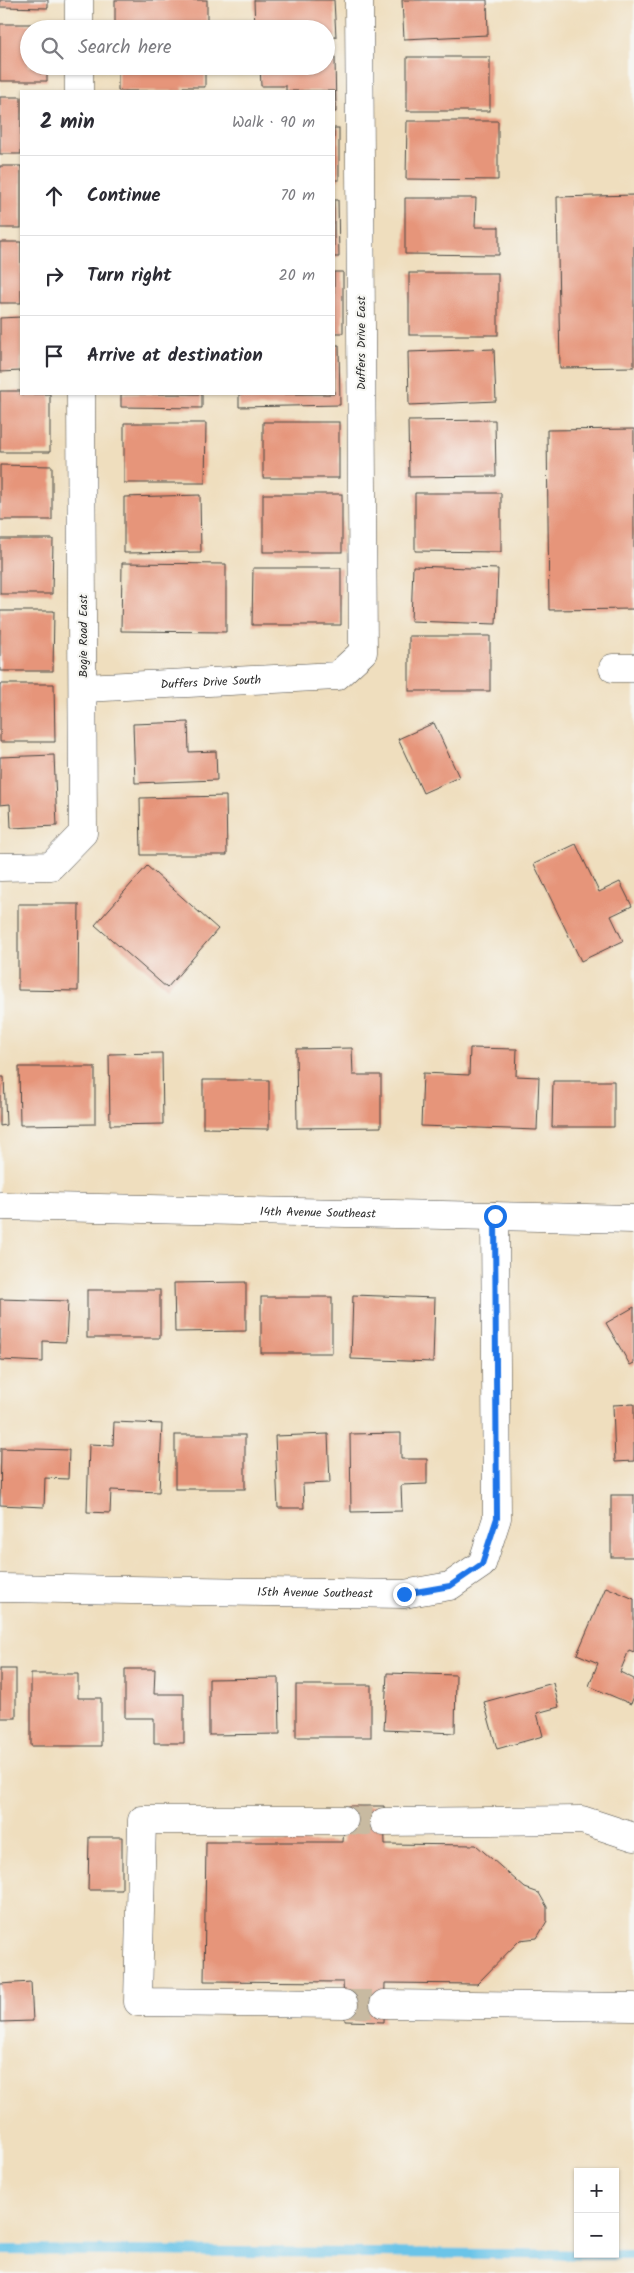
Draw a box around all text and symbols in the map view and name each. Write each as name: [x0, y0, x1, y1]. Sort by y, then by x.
search box: [20, 20, 335, 75]
text: Search here: [78, 33, 172, 63]
icon: search: [38, 34, 66, 62]
text: 2 min: [40, 106, 95, 139]
text: Walk · 90 m: [232, 110, 315, 135]
text: Continue: [87, 181, 160, 211]
icon: ahead: [40, 182, 68, 210]
text: 70 m: [280, 183, 315, 208]
text: Turn right: [87, 261, 172, 291]
icon: right: [40, 262, 68, 290]
text: 20 m: [279, 263, 315, 288]
street label: Duffers Drive East: [352, 296, 371, 390]
text: Arrive at destination: [87, 341, 263, 371]
icon: arrive: [40, 342, 68, 370]
street label: Bogie Road East: [74, 594, 93, 678]
street label: Duffers Drive South: [160, 670, 261, 694]
street label: 14th Avenue Southeast: [260, 1202, 376, 1223]
route start: [484, 1205, 507, 1228]
street label: 15th Avenue Southeast: [257, 1582, 373, 1603]
route end: [393, 1583, 416, 1606]
map controls: [574, 2168, 619, 2258]
button: +: [574, 2168, 619, 2213]
button: −: [574, 2213, 619, 2258]

